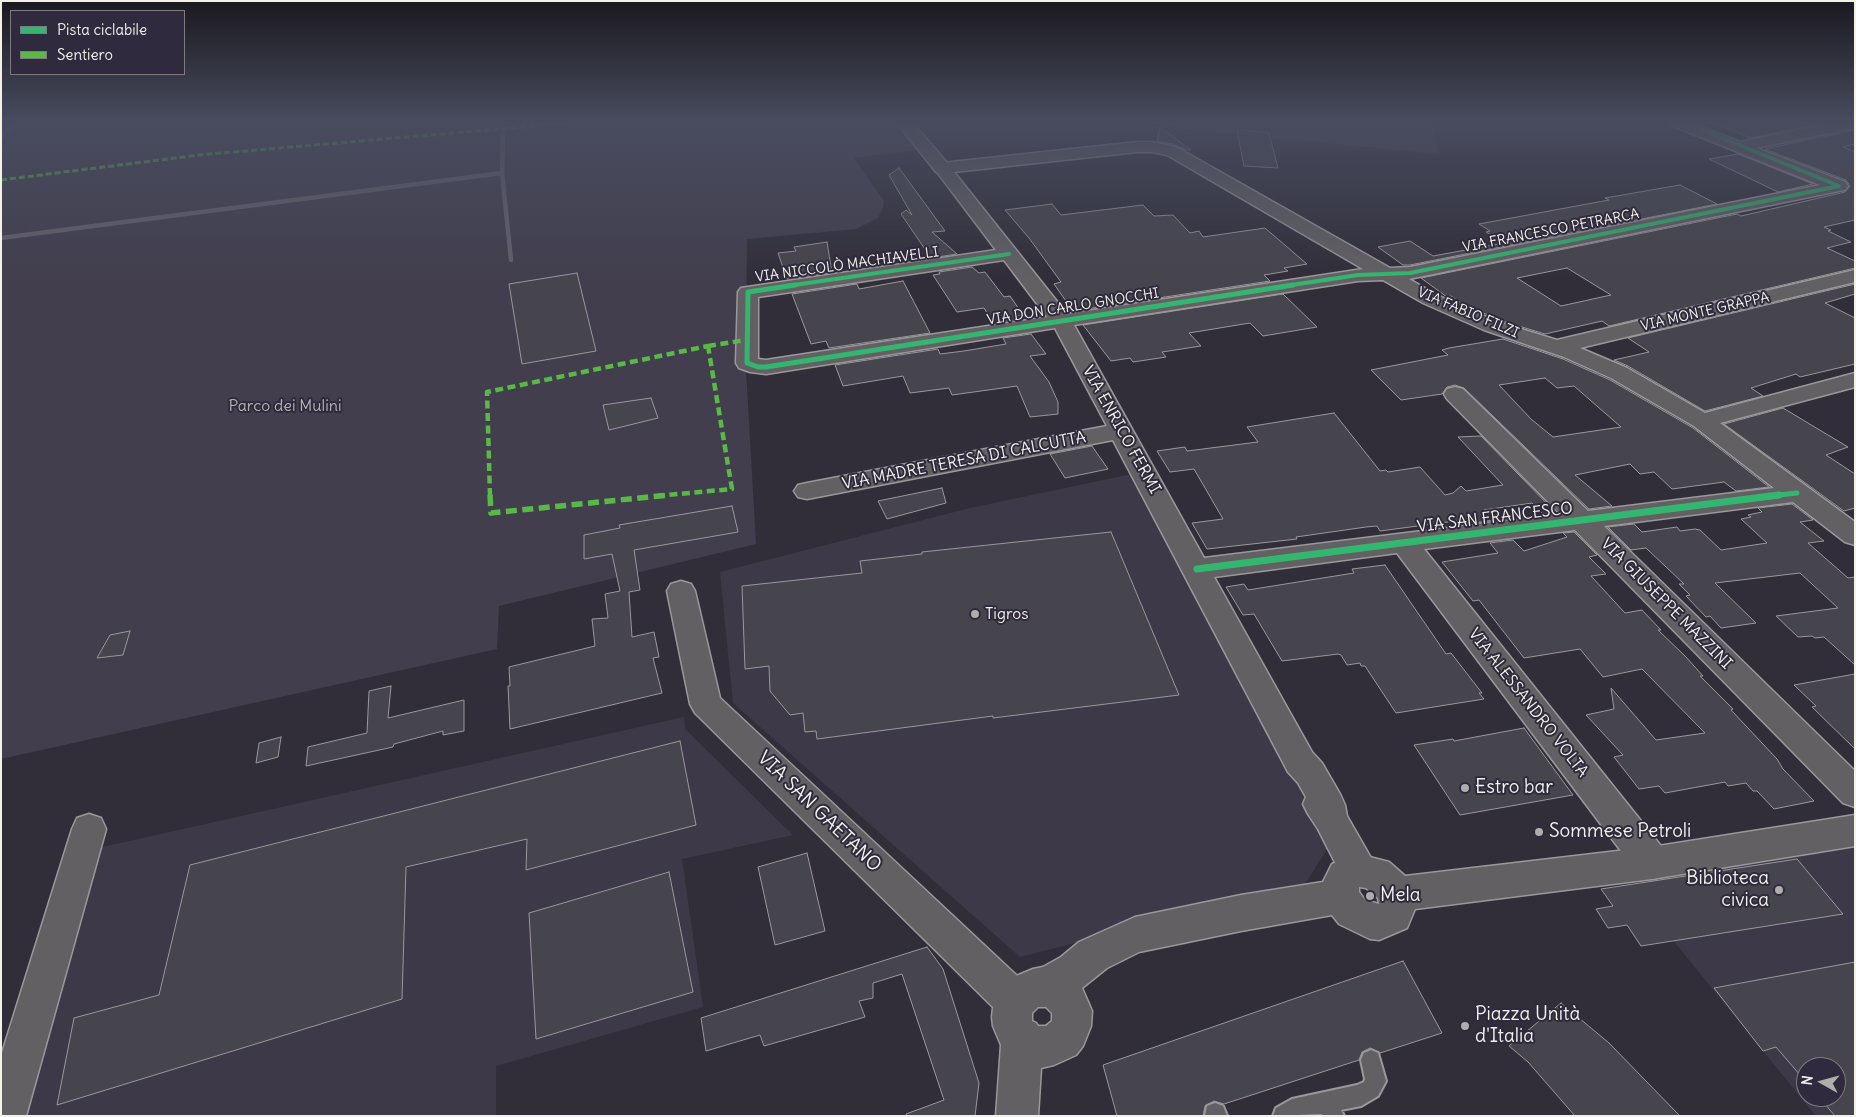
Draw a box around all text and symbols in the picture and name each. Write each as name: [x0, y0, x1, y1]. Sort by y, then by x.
legend: [10, 10, 185, 75]
text: Pista ciclabile: [57, 20, 147, 39]
text: Sentiero: [57, 45, 113, 64]
street label: VIA FRANCESCO PETRARCA: [1461, 206, 1641, 256]
street label: VIA NICCOLÒ MACHIAVELLI: [754, 244, 940, 286]
street label: VIA FABIO FILZI: [1415, 284, 1521, 342]
street label: VIA DON CARLO GNOCCHI: [986, 285, 1160, 329]
street label: VIA MONTE GRAPPA: [1639, 289, 1771, 335]
street label: VIA ENRICO FERMI: [1078, 363, 1164, 497]
park label: Parco dei Mulini: [228, 396, 342, 416]
street label: VIA MADRE TERESA DI CALCUTTA: [841, 428, 1087, 494]
street label: VIA SAN FRANCESCO: [1416, 499, 1574, 537]
street label: VIA GIUSEPPE MAZZINI: [1596, 534, 1736, 674]
place label: Tigros: [985, 604, 1029, 624]
marker: Tigros: [969, 608, 981, 620]
street label: VIA ALESSANDRO VOLTA: [1464, 625, 1592, 781]
street label: VIA SAN GAETANO: [752, 747, 886, 877]
place label: Estro bar: [1475, 777, 1553, 799]
marker: Estro bar: [1459, 782, 1471, 794]
place label: Sommese Petroli: [1549, 821, 1691, 843]
marker: Sommese Petroli: [1533, 826, 1545, 838]
place label: Biblioteca civica: [1686, 868, 1769, 912]
marker: Biblioteca civica: [1773, 884, 1785, 896]
place label: Mela: [1380, 885, 1421, 907]
marker: Mela: [1364, 890, 1376, 902]
place label: Piazza Unità d'Italia: [1475, 1004, 1580, 1048]
marker: Piazza Unità d'Italia: [1459, 1020, 1471, 1032]
north arrow: [1796, 1057, 1846, 1107]
text: N: [1798, 1074, 1817, 1086]

